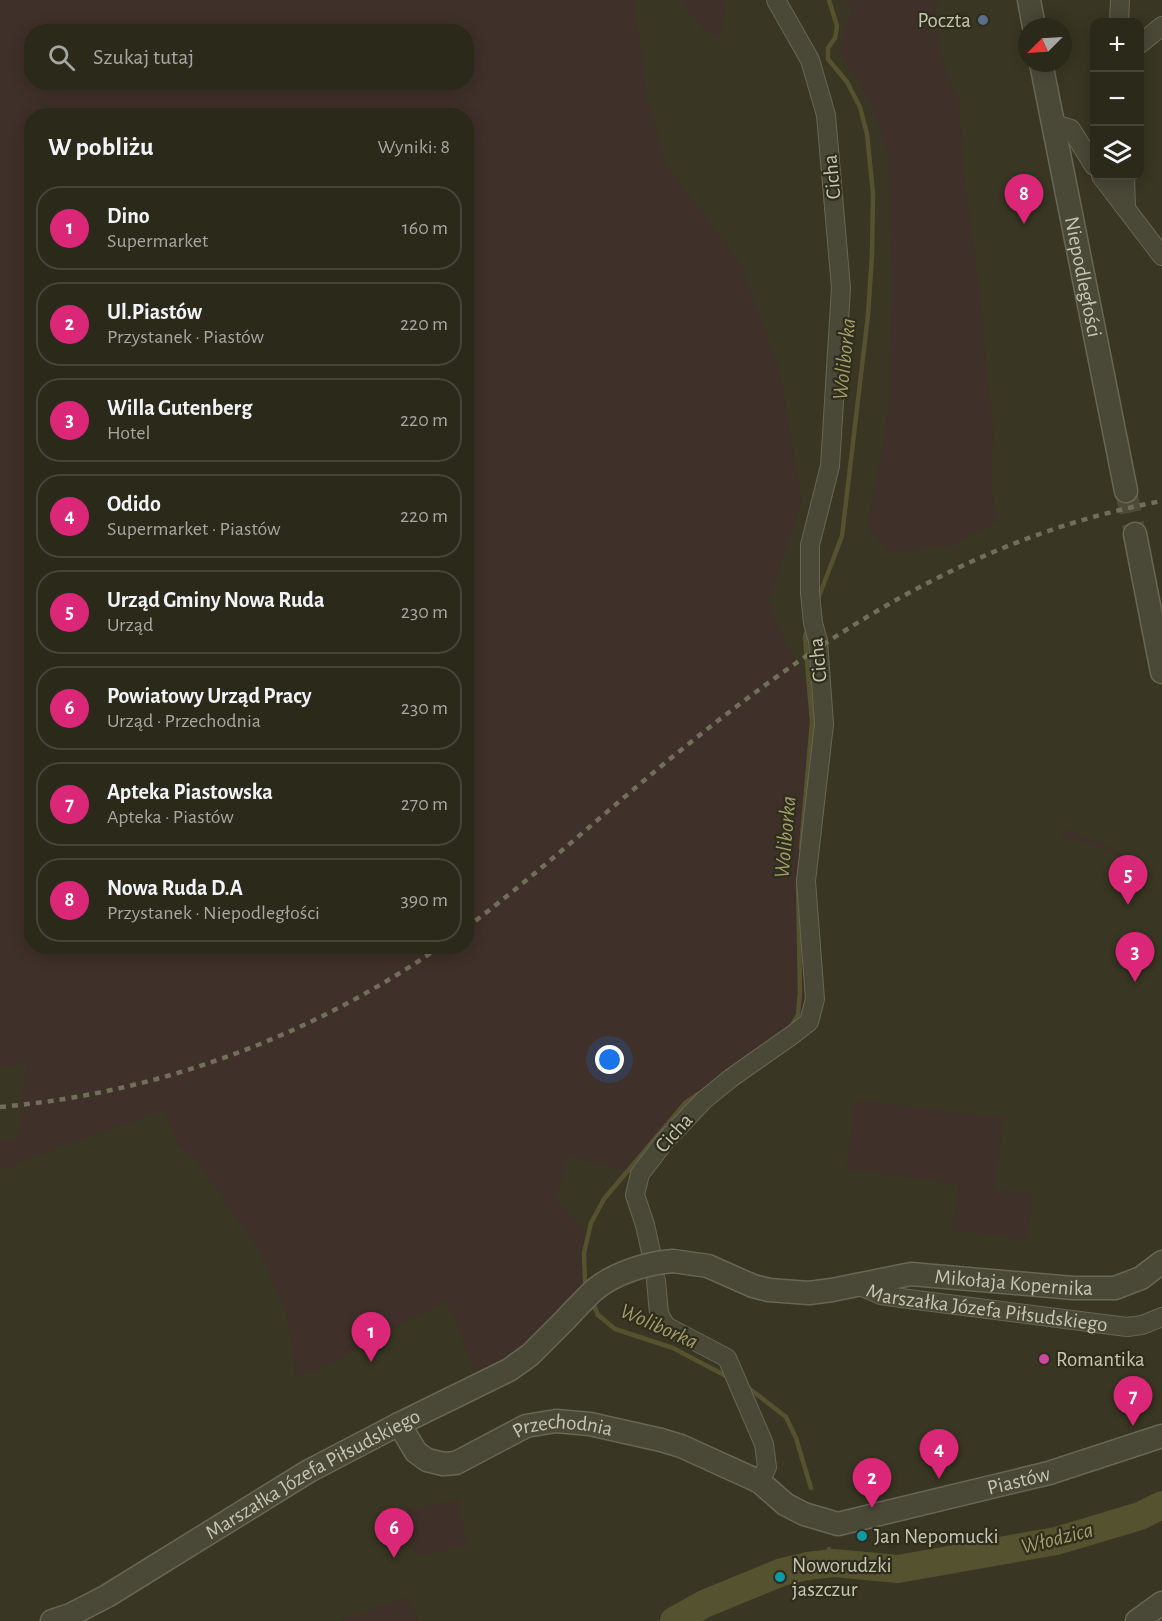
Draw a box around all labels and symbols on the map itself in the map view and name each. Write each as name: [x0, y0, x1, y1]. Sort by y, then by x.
place label: Poczta: [918, 10, 971, 31]
marker: Poczta: [976, 13, 990, 27]
north arrow: [1018, 18, 1072, 72]
street label: Cicha: [820, 154, 844, 200]
pin: 8: [1004, 174, 1044, 224]
street label: Niepodległości: [1061, 215, 1106, 339]
water label: Woliborka: [829, 317, 859, 401]
street label: Cicha: [805, 636, 831, 683]
water label: Woliborka: [770, 795, 800, 879]
pin: 5: [1108, 856, 1148, 905]
pin: 3: [1116, 932, 1154, 982]
your location: [595, 1045, 624, 1074]
street label: Cicha: [651, 1109, 697, 1157]
street label: Mikołaja Kopernika: [934, 1266, 1093, 1299]
street label: Marszałka Józefa Piłsudskiego: [863, 1279, 1109, 1335]
water label: Woliborka: [617, 1299, 701, 1353]
pin: 1: [352, 1312, 391, 1362]
place label: Romantika: [1056, 1349, 1145, 1370]
marker: Romantika: [1037, 1352, 1051, 1366]
pin: 7: [1114, 1376, 1152, 1426]
street label: Marszałka Józefa Piłsudskiego: [202, 1405, 423, 1543]
street label: Przechodnia: [509, 1410, 615, 1442]
pin: 4: [920, 1430, 958, 1479]
pin: 2: [852, 1458, 892, 1508]
street label: Piastów: [985, 1463, 1052, 1498]
pin: 6: [374, 1508, 414, 1558]
water label: Włodzica: [1019, 1518, 1095, 1558]
place label: Jan Nepomucki: [874, 1526, 999, 1547]
marker: Jan Nepomucki: [855, 1529, 869, 1543]
place label: Noworudzki jaszczur: [792, 1555, 892, 1600]
marker: Noworudzki jaszczur: [773, 1570, 787, 1584]

